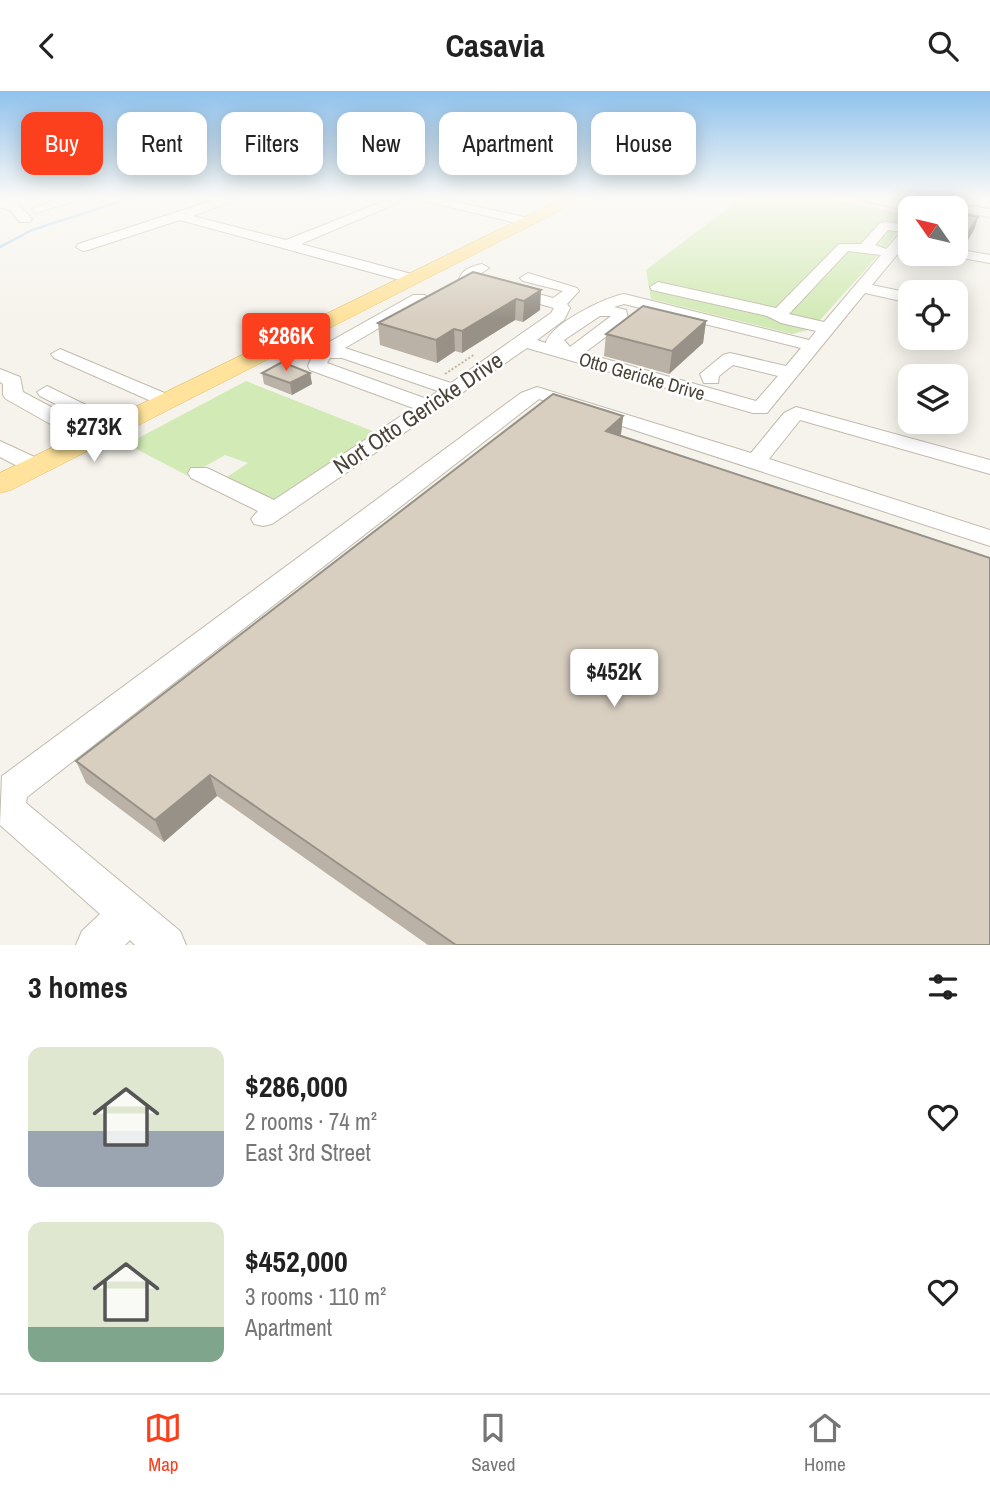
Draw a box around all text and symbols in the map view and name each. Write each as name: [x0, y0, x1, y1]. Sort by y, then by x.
text: Casavia: [445, 24, 545, 67]
icon: back: [28, 27, 66, 65]
icon: search: [924, 27, 962, 65]
chip: Buy: [21, 112, 103, 175]
chip: Rent: [117, 112, 207, 175]
chip: Filters: [221, 112, 323, 175]
chip: New: [337, 112, 425, 175]
chip: Apartment: [439, 112, 577, 175]
chip: House: [591, 112, 696, 175]
north arrow: [898, 196, 968, 266]
map controls: [898, 196, 968, 434]
button: locate: [898, 280, 968, 350]
pin: $286K: [237, 313, 335, 373]
text: $286K: [258, 320, 314, 351]
street label: Nort Otto Gericke Drive: [327, 344, 509, 481]
street label: Otto Gericke Drive: [576, 346, 708, 406]
button: layers: [898, 364, 968, 434]
pin: $273K: [45, 405, 143, 464]
text: $273K: [66, 411, 122, 442]
pin: $452K: [565, 649, 663, 709]
text: $452K: [586, 656, 642, 687]
text: 3 homes: [28, 967, 128, 1007]
icon: filters: [924, 968, 962, 1006]
text: $286,000: [245, 1066, 348, 1106]
icon: home: [84, 1075, 168, 1159]
icon: heart: [924, 1098, 962, 1136]
text: 2 rooms · 74 m²: [245, 1106, 377, 1137]
text: East 3rd Street: [245, 1137, 371, 1168]
text: $452,000: [245, 1241, 348, 1281]
icon: home: [84, 1250, 168, 1334]
icon: heart: [924, 1273, 962, 1311]
text: 3 rooms · 110 m²: [245, 1281, 386, 1312]
text: Apartment: [245, 1312, 332, 1343]
tab: Map: [144, 1409, 182, 1477]
tab: Saved: [471, 1409, 515, 1477]
tab: Home: [804, 1409, 846, 1477]

